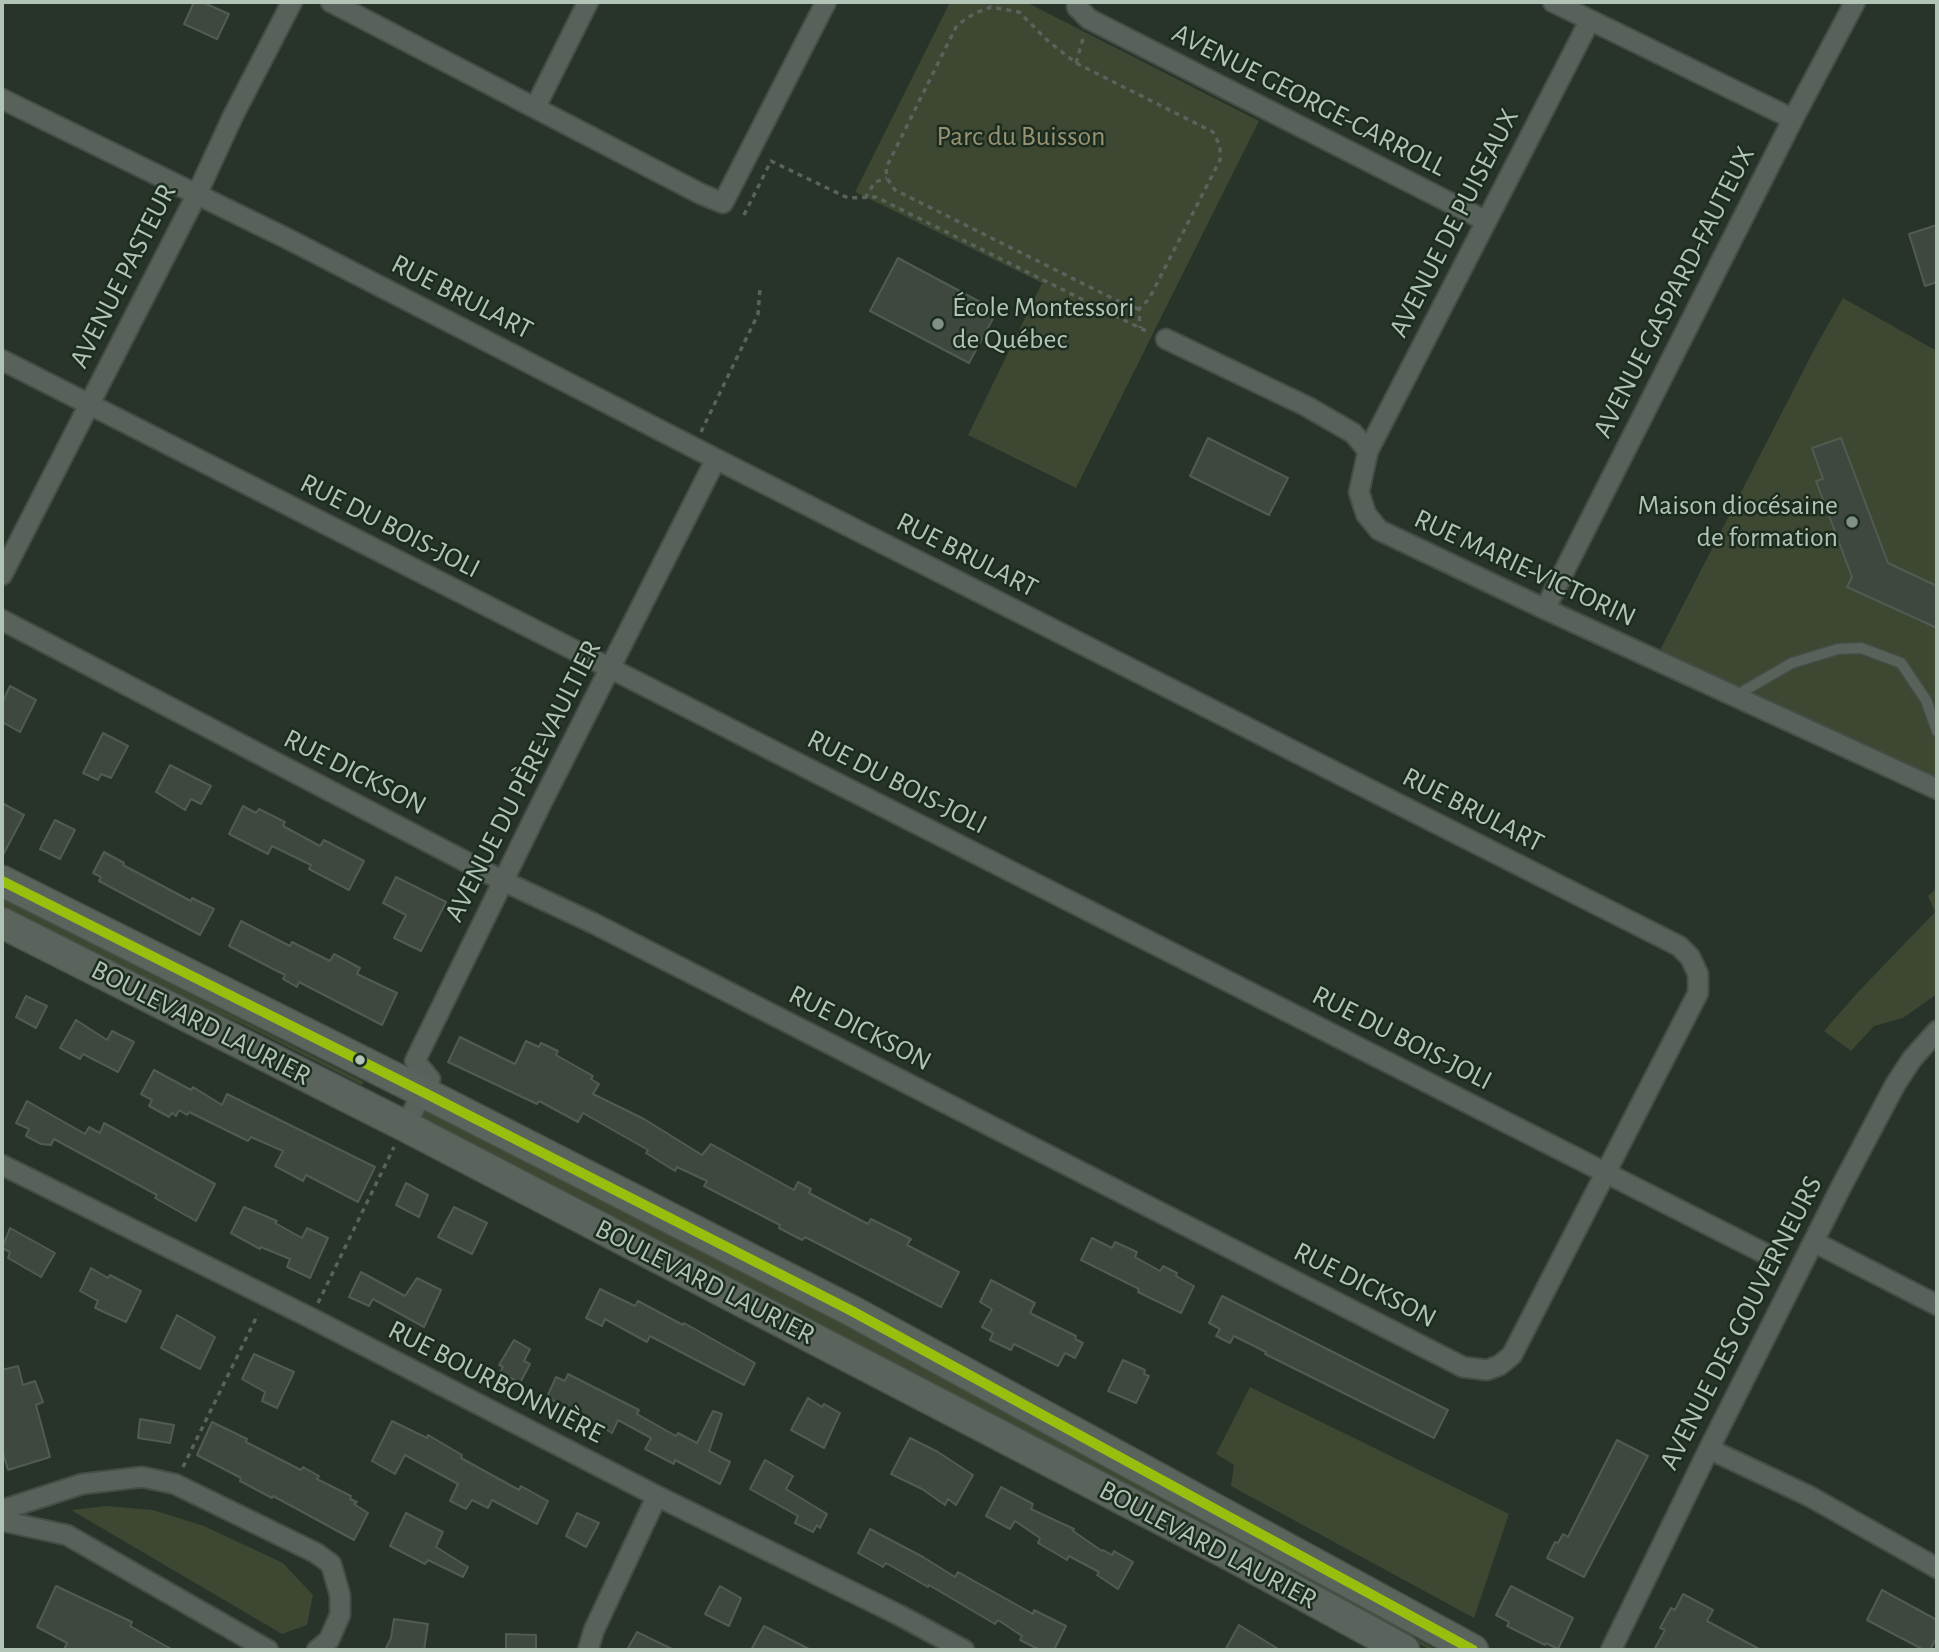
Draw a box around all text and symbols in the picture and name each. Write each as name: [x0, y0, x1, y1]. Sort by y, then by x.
street label: AVENUE GEORGE-CARROLL: [1166, 16, 1452, 184]
street label: AVENUE DE PUISEAUX: [1382, 103, 1526, 343]
park label: Parc du Buisson: [936, 120, 1106, 154]
street label: AVENUE GASPARD-FAUTEUX: [1586, 141, 1762, 443]
street label: AVENUE PASTEUR: [62, 178, 184, 374]
street label: RUE BRULART: [386, 247, 538, 347]
place label: École Montessori de Québec: [952, 291, 1135, 357]
marker: École Montessori de Québec: [930, 316, 946, 332]
street label: RUE DU BOIS-JOLI: [294, 466, 486, 586]
place label: Maison diocésaine de formation: [1637, 489, 1838, 555]
street label: RUE MARIE-VICTORIN: [1409, 502, 1641, 634]
street label: RUE BRULART: [891, 505, 1043, 605]
marker: Maison diocésaine de formation: [1844, 514, 1860, 530]
street label: AVENUE DU PÈRE-VAULTIER: [437, 635, 609, 927]
street label: RUE DICKSON: [278, 722, 432, 822]
street label: RUE DU BOIS-JOLI: [801, 722, 993, 842]
street label: RUE BRULART: [1397, 760, 1549, 860]
street label: BOULEVARD LAURIER: [86, 953, 316, 1093]
street label: RUE DICKSON: [783, 978, 937, 1078]
street label: RUE DU BOIS-JOLI: [1306, 978, 1498, 1098]
unlabelled marker: [353, 1053, 367, 1067]
street label: AVENUE DES GOUVERNEURS: [1652, 1171, 1830, 1475]
street label: BOULEVARD LAURIER: [590, 1212, 820, 1352]
street label: RUE DICKSON: [1288, 1235, 1442, 1335]
street label: RUE BOURBONNIÈRE: [383, 1313, 609, 1451]
street label: BOULEVARD LAURIER: [1093, 1473, 1323, 1617]

